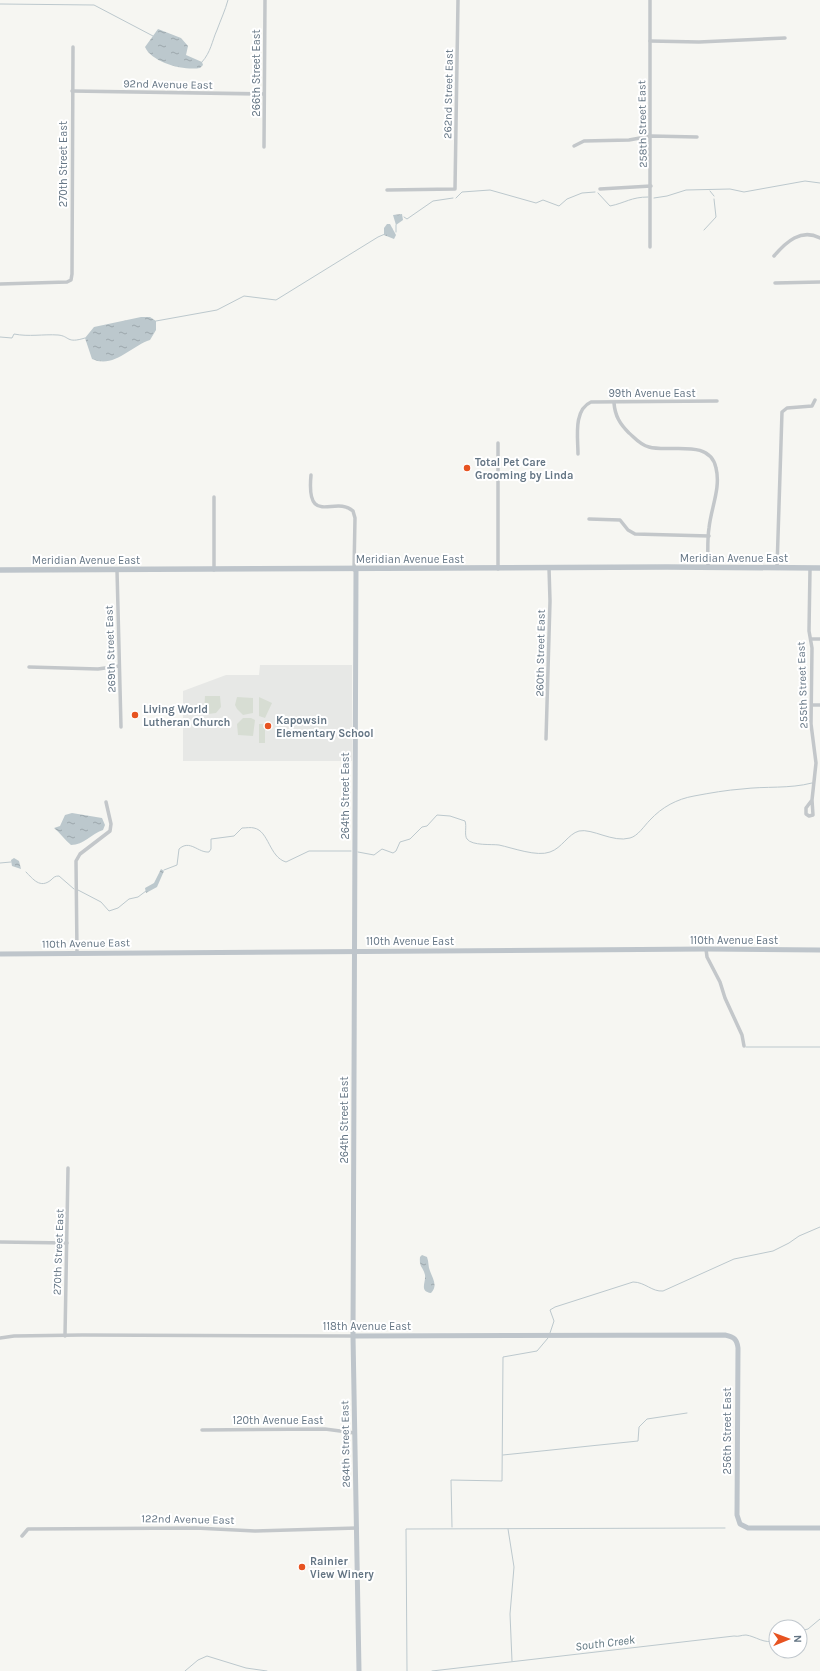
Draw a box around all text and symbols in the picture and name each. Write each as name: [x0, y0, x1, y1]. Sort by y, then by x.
street label: 266th Street East: [250, 29, 263, 117]
street label: 262nd Street East: [441, 49, 456, 139]
street label: 92nd Avenue East: [123, 77, 213, 92]
street label: 258th Street East: [635, 80, 650, 168]
street label: 270th Street East: [57, 121, 70, 207]
street label: 99th Avenue East: [608, 387, 696, 400]
place label: Total Pet Care Grooming by Linda: [475, 456, 573, 482]
marker: Total Pet Care Grooming by Linda: [462, 463, 472, 473]
street label: Meridian Avenue East: [680, 552, 788, 565]
street label: Meridian Avenue East: [356, 553, 464, 566]
street label: Meridian Avenue East: [32, 554, 140, 567]
street label: 269th Street East: [102, 605, 119, 693]
street label: 260th Street East: [533, 609, 548, 697]
street label: 255th Street East: [794, 641, 811, 729]
place label: Living World Lutheran Church: [143, 703, 230, 729]
marker: Living World Lutheran Church: [130, 710, 140, 720]
place label: Kapowsin Elementary School: [276, 714, 374, 740]
marker: Kapowsin Elementary School: [263, 721, 273, 731]
street label: 264th Street East: [339, 752, 352, 840]
street label: 110th Avenue East: [690, 934, 778, 947]
street label: 110th Avenue East: [366, 935, 454, 948]
street label: 110th Avenue East: [42, 936, 130, 951]
street label: 264th Street East: [338, 1076, 351, 1164]
street label: 270th Street East: [50, 1209, 67, 1295]
street label: 118th Avenue East: [323, 1320, 411, 1333]
street label: 256th Street East: [721, 1387, 734, 1475]
street label: 264th Street East: [338, 1400, 353, 1488]
street label: 120th Avenue East: [233, 1414, 323, 1427]
street label: 122nd Avenue East: [141, 1512, 235, 1527]
place label: Rainier View Winery: [310, 1555, 374, 1581]
marker: Rainier View Winery: [297, 1562, 307, 1572]
north arrow: [768, 1619, 808, 1659]
water label: South Creek: [574, 1632, 637, 1654]
text: N: [791, 1635, 804, 1643]

